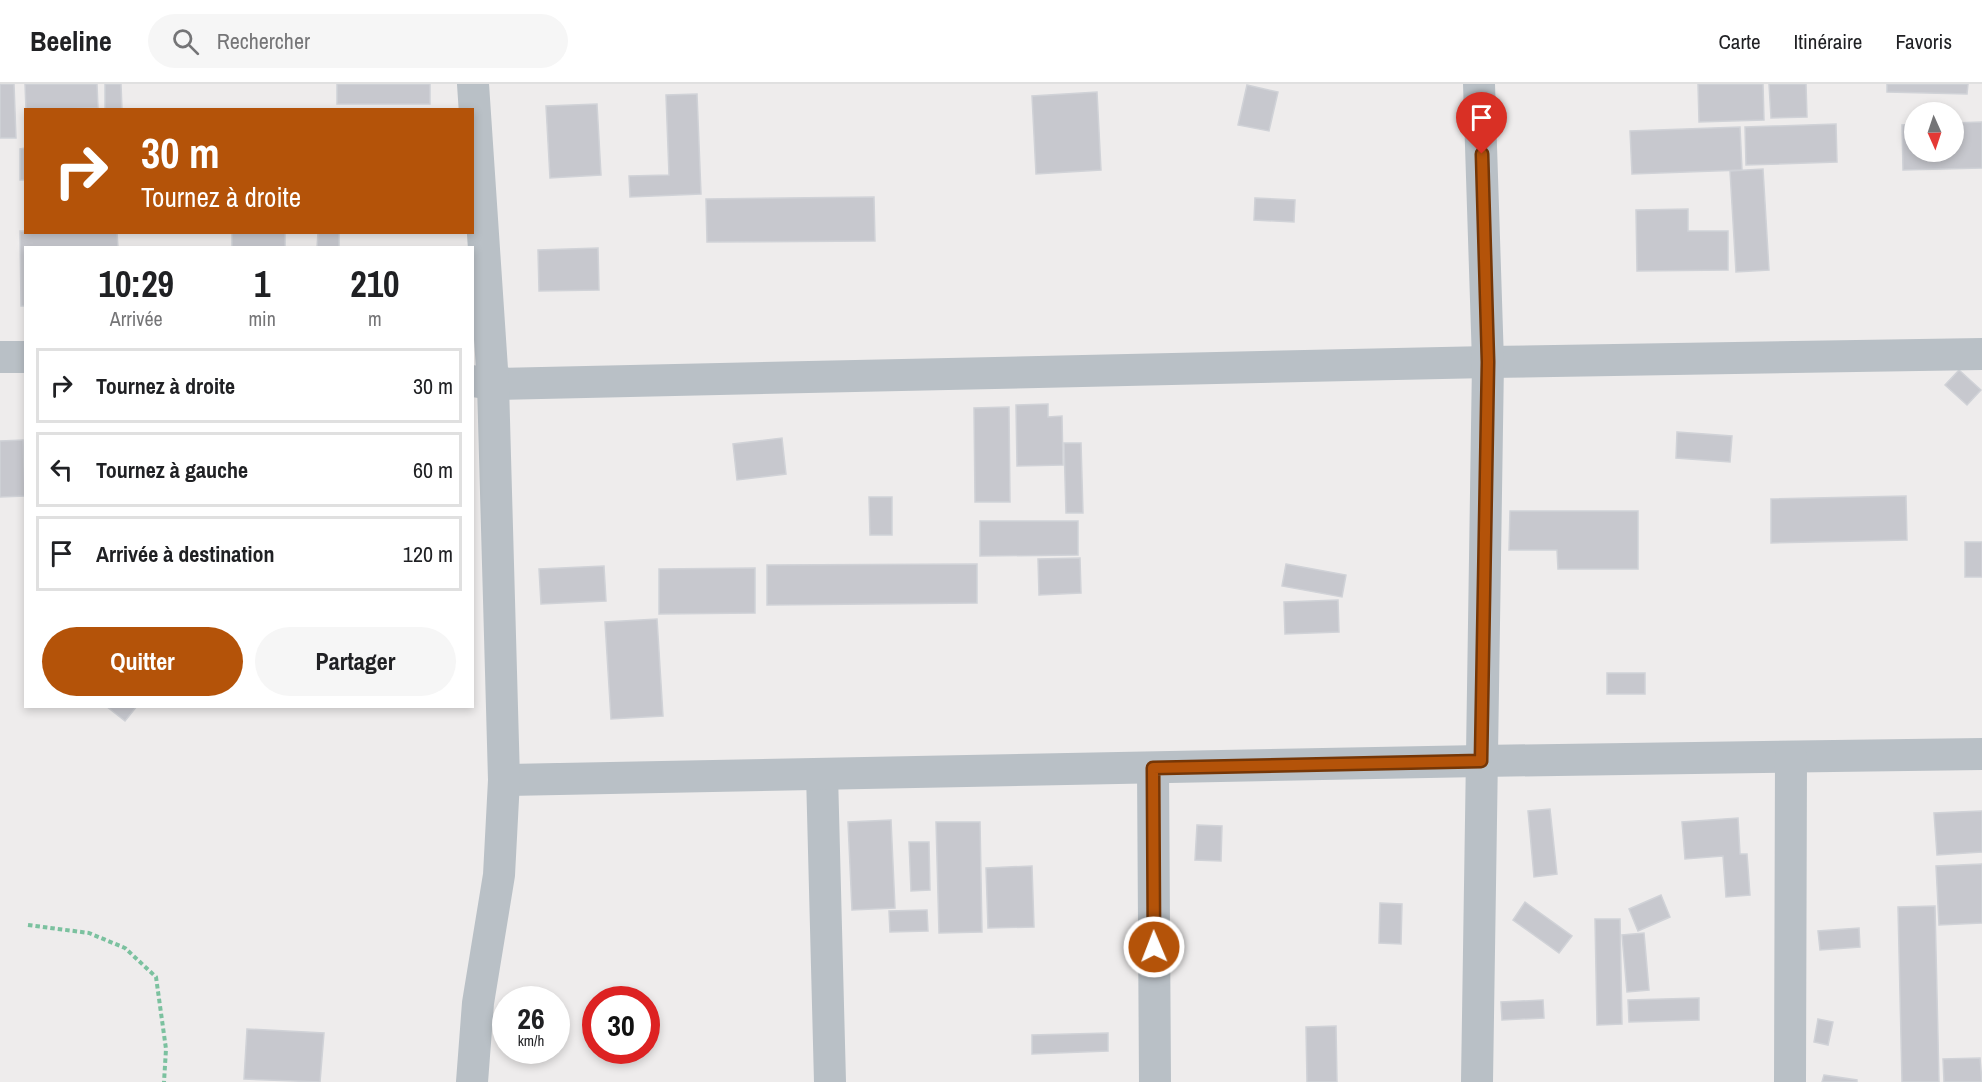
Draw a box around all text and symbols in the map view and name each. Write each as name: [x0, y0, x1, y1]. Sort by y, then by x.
search box: [148, 14, 568, 68]
text: Beeline: [30, 22, 112, 60]
icon: search: [169, 25, 202, 58]
text: Rechercher: [217, 26, 310, 56]
text: Carte: [1718, 27, 1761, 56]
text: Itinéraire: [1794, 27, 1862, 56]
text: Favoris: [1895, 27, 1952, 56]
pin: [1456, 92, 1507, 154]
icon: arrive: [1465, 101, 1498, 134]
north arrow: [1904, 102, 1964, 162]
map controls: [1904, 102, 1964, 162]
text: 30 m: [141, 125, 220, 181]
icon: right: [42, 132, 120, 210]
text: Tournez à droite: [141, 179, 301, 215]
text: 10:29: [98, 260, 174, 308]
text: 1: [254, 260, 270, 308]
text: 210: [350, 260, 400, 308]
text: Arrivée: [110, 305, 163, 332]
text: min: [248, 305, 276, 332]
text: m: [368, 305, 382, 332]
icon: right: [45, 369, 78, 402]
text: Tournez à droite: [96, 371, 235, 401]
text: 30 m: [413, 371, 453, 401]
icon: left: [45, 453, 78, 486]
text: Tournez à gauche: [96, 455, 248, 485]
text: 60 m: [413, 455, 453, 485]
icon: arrive: [45, 537, 78, 570]
text: Arrivée à destination: [96, 539, 274, 569]
text: 120 m: [403, 539, 453, 569]
button: Quitter: [42, 627, 243, 696]
button: Partager: [255, 627, 456, 696]
position arrow: [1122, 915, 1186, 979]
speed limit sign: 30: [582, 986, 660, 1064]
text: 26: [517, 998, 545, 1038]
text: km/h: [518, 1030, 544, 1051]

